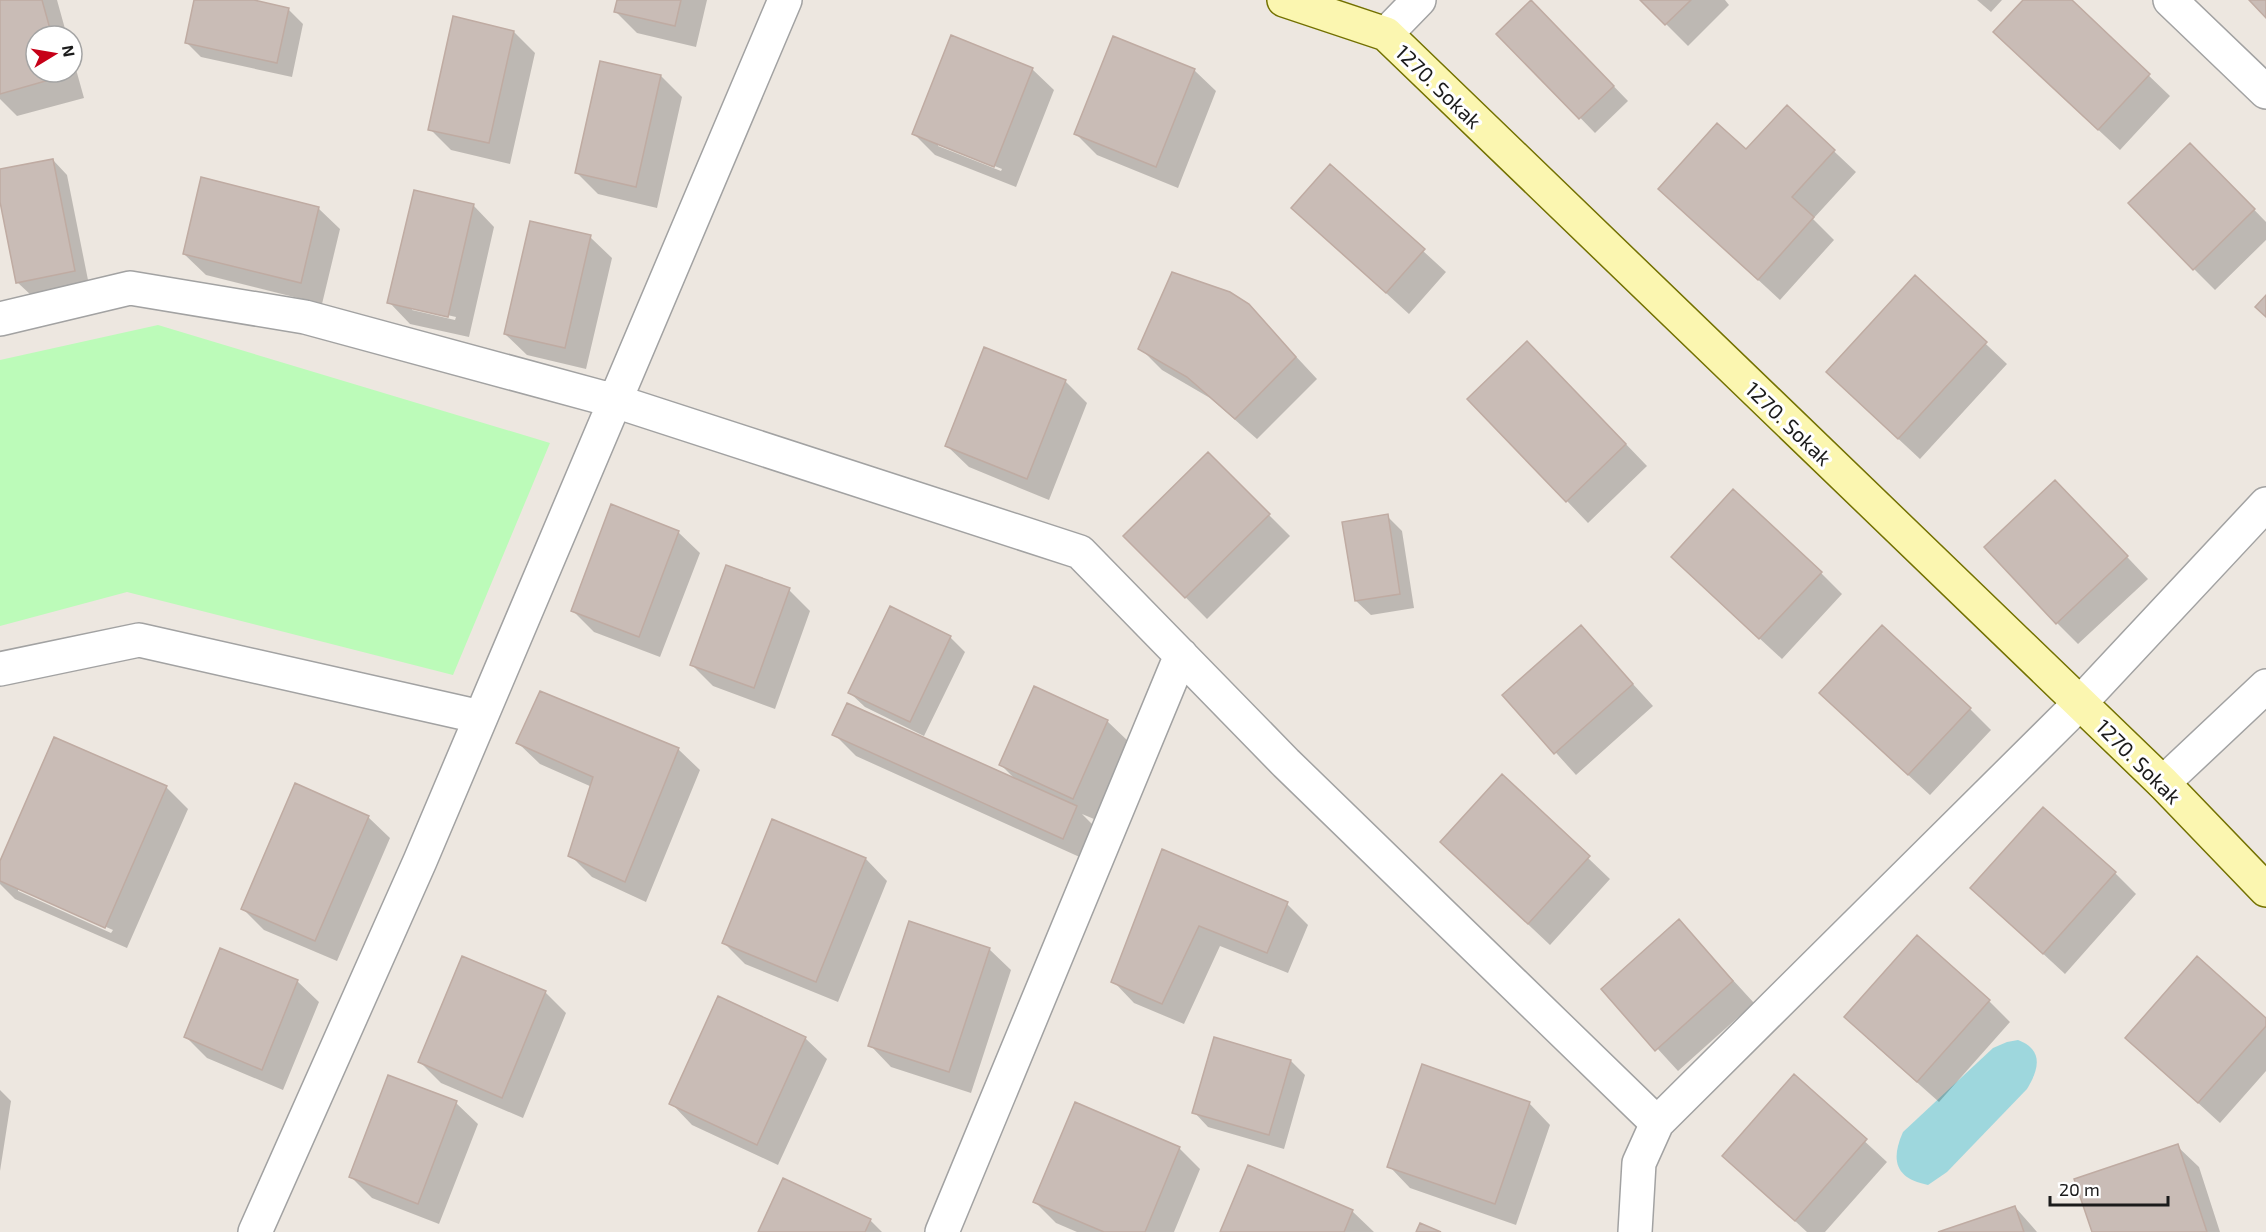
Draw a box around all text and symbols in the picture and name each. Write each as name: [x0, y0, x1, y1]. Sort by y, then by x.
north arrow: [24, 24, 84, 84]
street label: 1270. Sokak: [1391, 39, 1487, 133]
text: N: [59, 44, 80, 59]
street label: 1270. Sokak: [1741, 376, 1837, 470]
street label: 1270. Sokak: [2091, 713, 2187, 809]
scale bar: [2050, 1169, 2168, 1207]
text: 20 m: [2059, 1178, 2100, 1200]

